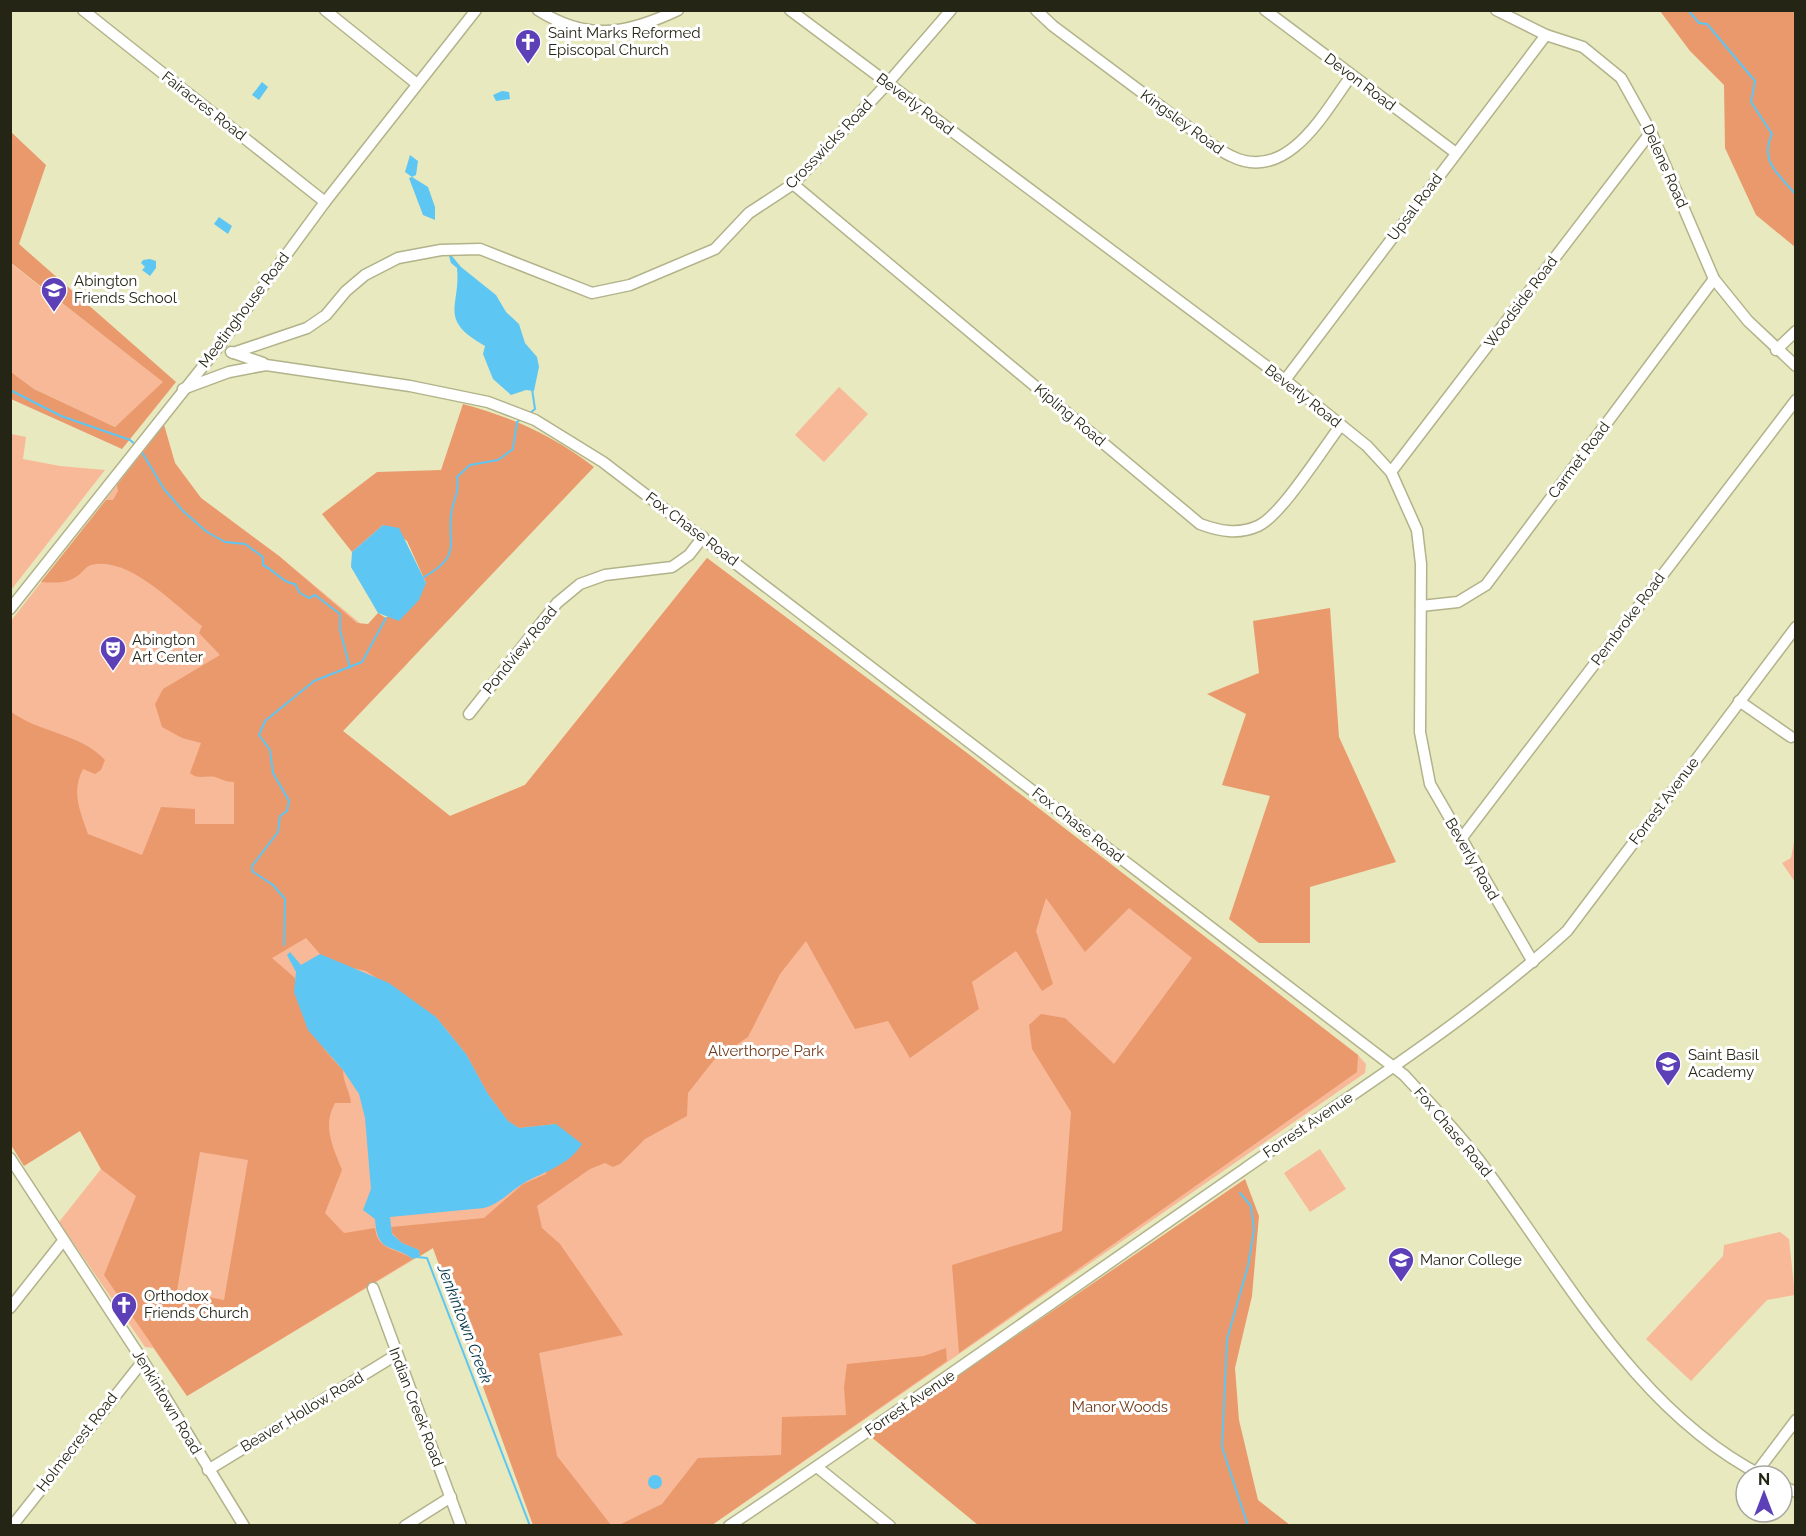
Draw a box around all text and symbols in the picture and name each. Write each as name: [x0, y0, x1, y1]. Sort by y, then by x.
place label: Saint Marks Reformed Episcopal Church: [548, 24, 701, 59]
church icon: Saint Marks Reformed Episcopal Church: [513, 27, 543, 65]
street label: Devon Road: [1321, 49, 1399, 115]
street label: Fairacres Road: [158, 68, 250, 144]
street label: Beverly Road: [873, 69, 957, 139]
street label: Kingsley Road: [1137, 86, 1227, 158]
street label: Crosswicks Road: [782, 96, 876, 192]
street label: Delene Road: [1639, 121, 1691, 211]
street label: Upsal Road: [1384, 170, 1446, 244]
street label: Meetinghouse Road: [195, 249, 293, 371]
street label: Woodside Road: [1481, 253, 1561, 351]
place label: Abington Friends School: [74, 272, 178, 307]
school or university icon: Abington Friends School: [39, 275, 69, 313]
street label: Beverly Road: [1261, 361, 1345, 431]
street label: Kipling Road: [1031, 380, 1109, 450]
street label: Carmet Road: [1544, 418, 1614, 502]
street label: Fox Chase Road: [642, 488, 742, 570]
street label: Pembroke Road: [1587, 569, 1669, 669]
street label: Pondview Road: [479, 603, 561, 697]
place label: Abington Art Center: [132, 631, 204, 666]
theatre icon: Abington Art Center: [98, 634, 128, 672]
street label: Forrest Avenue: [1625, 754, 1703, 848]
street label: Fox Chase Road: [1029, 784, 1127, 866]
street label: Beverly Road: [1441, 815, 1503, 903]
park label: Alverthorpe Park: [708, 1042, 824, 1060]
place label: Saint Basil Academy: [1688, 1046, 1760, 1081]
school or university icon: Saint Basil Academy: [1653, 1049, 1683, 1087]
street label: Fox Chase Road: [1410, 1084, 1496, 1180]
street label: Forrest Avenue: [1260, 1088, 1357, 1162]
school or university icon: Manor College: [1386, 1245, 1416, 1283]
place label: Manor College: [1420, 1251, 1522, 1269]
water label: Jenkintown Creek: [433, 1261, 497, 1387]
place label: Orthodox Friends Church: [144, 1287, 249, 1322]
church icon: Orthodox Friends Church: [109, 1290, 139, 1328]
street label: Indian Creek Road: [385, 1345, 447, 1469]
street label: Jenkintown Road: [129, 1346, 205, 1458]
street label: Forrest Avenue: [862, 1366, 959, 1440]
street label: Beaver Hollow Road: [237, 1368, 367, 1456]
street label: Holmecrest Road: [33, 1389, 121, 1495]
park label: Manor Woods: [1072, 1398, 1168, 1416]
north arrow: [1734, 1464, 1794, 1524]
text: N: [1758, 1470, 1770, 1489]

